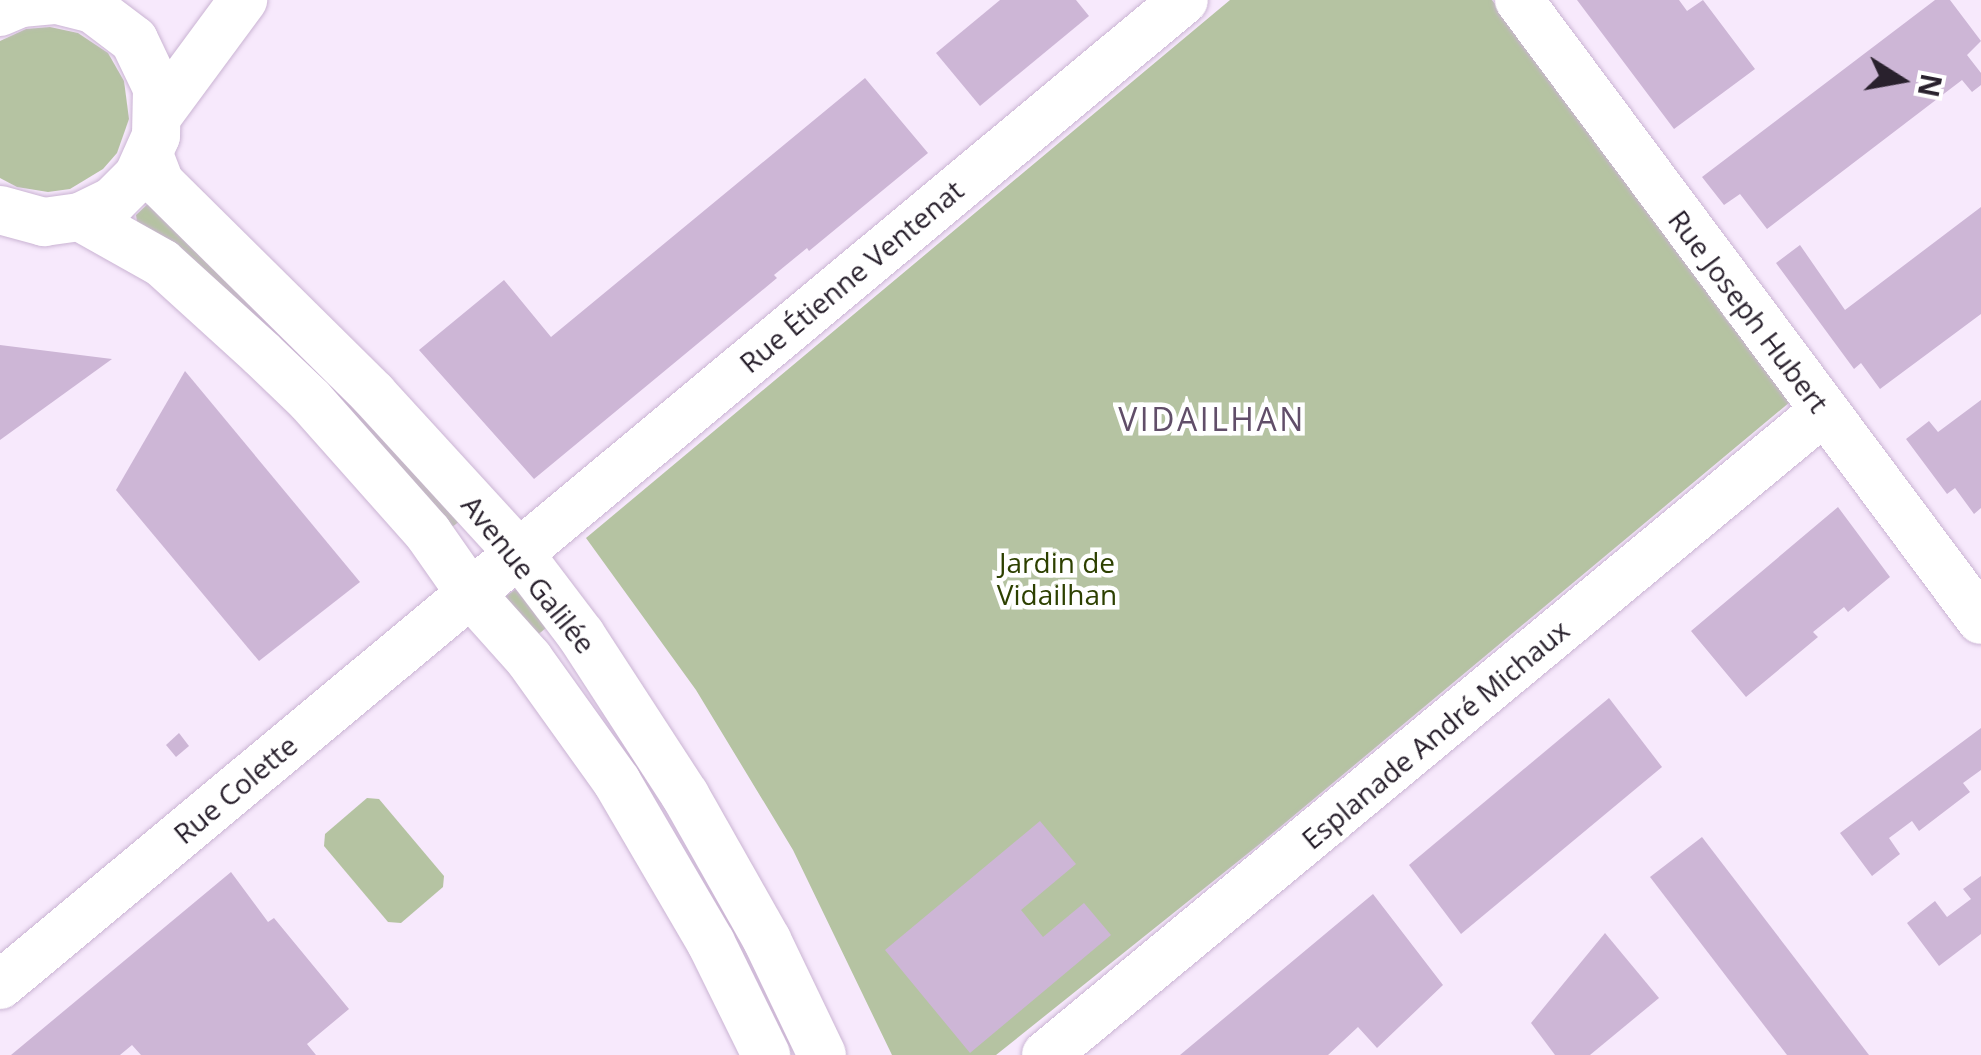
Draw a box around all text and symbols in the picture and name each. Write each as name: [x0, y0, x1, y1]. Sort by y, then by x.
north arrow: [1851, 30, 1951, 130]
text: N: [1910, 71, 1951, 101]
street label: Rue Étienne Ventenat: [733, 173, 969, 379]
street label: Rue Joseph Hubert: [1662, 203, 1836, 419]
district label: VIDAILHAN: [1118, 400, 1306, 438]
street label: Avenue Galilée: [455, 488, 603, 660]
park label: Jardin de Vidailhan: [997, 545, 1117, 611]
street label: Esplanade André Michaux: [1295, 612, 1575, 856]
street label: Rue Colette: [167, 728, 303, 850]

